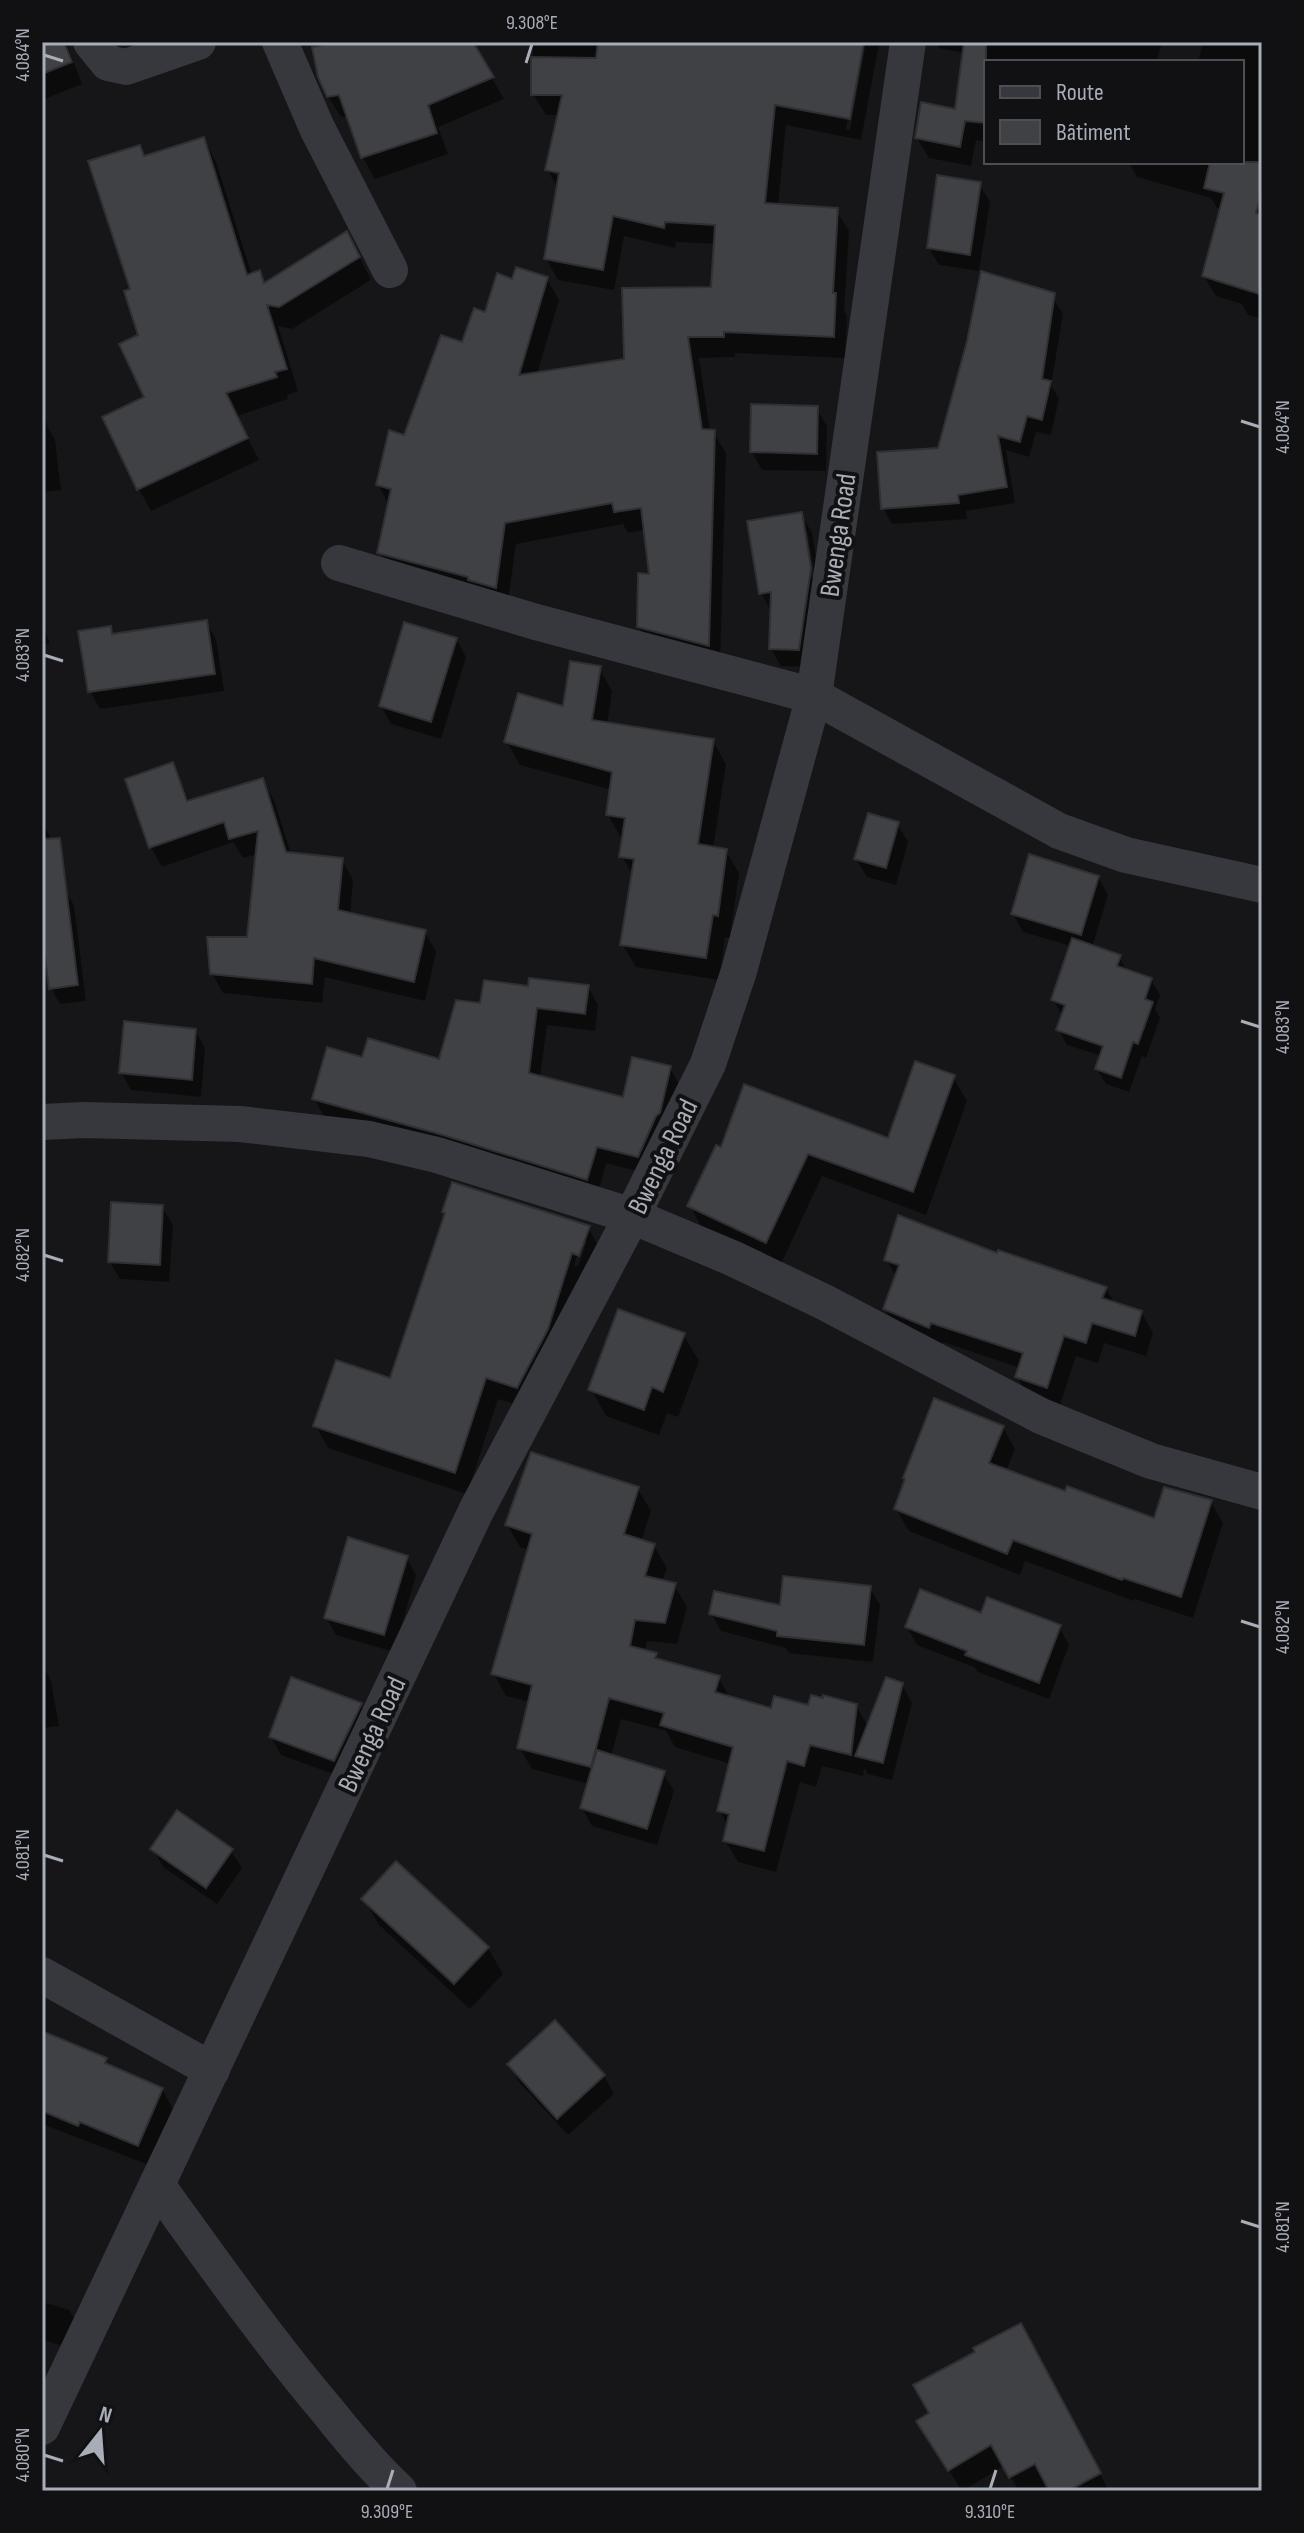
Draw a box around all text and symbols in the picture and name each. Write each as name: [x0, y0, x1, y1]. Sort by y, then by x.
text: 9.308°E: [506, 11, 558, 35]
text: 4.084°N: [11, 28, 35, 82]
legend: [984, 60, 1244, 164]
text: Route: [1056, 78, 1104, 107]
text: Bâtiment: [1056, 118, 1131, 147]
text: 4.084°N: [1271, 400, 1295, 454]
street label: Bwenga Road: [814, 472, 863, 599]
text: 4.083°N: [11, 628, 35, 682]
text: 4.083°N: [1271, 1000, 1295, 1054]
street label: Bwenga Road: [621, 1094, 705, 1220]
text: 4.082°N: [11, 1228, 35, 1282]
text: 4.082°N: [1271, 1600, 1295, 1654]
street label: Bwenga Road: [331, 1672, 413, 1798]
text: 4.081°N: [11, 1829, 35, 1881]
text: 4.081°N: [1271, 2201, 1295, 2253]
north arrow: [60, 2393, 140, 2473]
text: N: [96, 2401, 115, 2430]
text: 4.080°N: [11, 2428, 35, 2482]
text: 9.309°E: [361, 2500, 413, 2524]
text: 9.310°E: [965, 2500, 1015, 2524]

